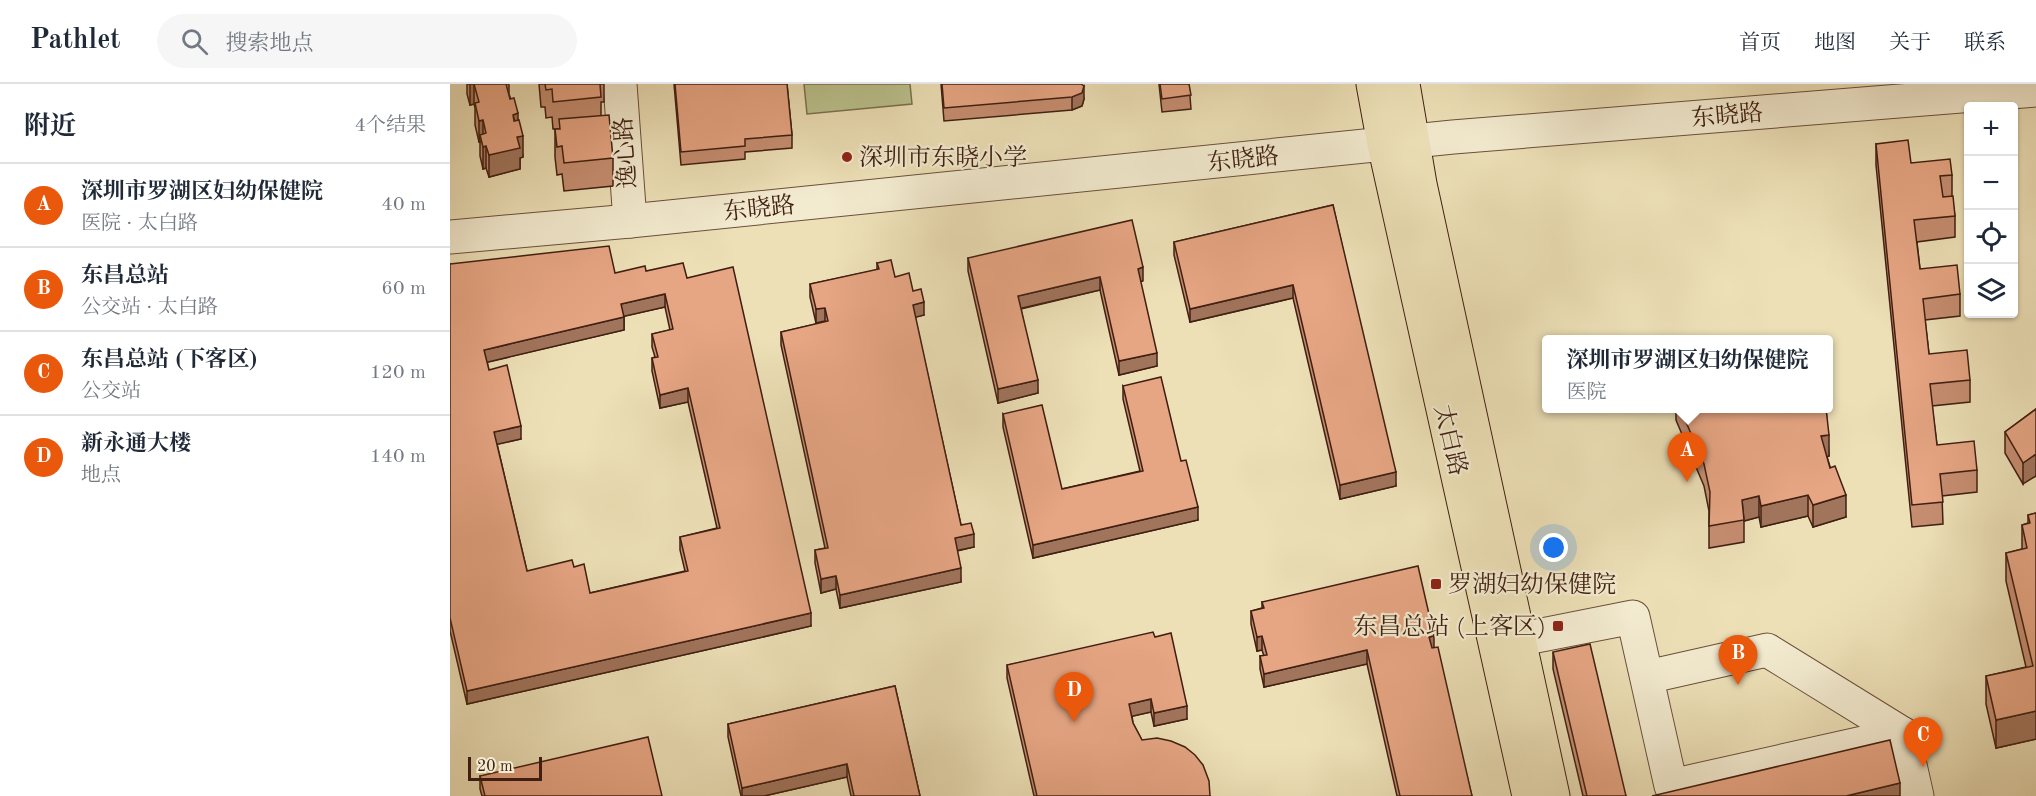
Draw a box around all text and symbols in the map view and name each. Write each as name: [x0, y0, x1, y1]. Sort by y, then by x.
search box: [157, 14, 577, 68]
icon: search: [178, 25, 211, 58]
text: Pathlet: [30, 27, 121, 55]
text: 搜索地点: [226, 33, 314, 55]
text: 首页: [1739, 33, 1781, 54]
text: 地图: [1814, 33, 1856, 54]
text: 关于: [1889, 33, 1931, 54]
text: 联系: [1964, 33, 2006, 54]
street label: 东晓路: [1690, 99, 1764, 132]
map controls: [1964, 102, 2018, 318]
button: +: [1964, 102, 2018, 156]
text: 附近: [24, 114, 76, 140]
text: 4个结果: [354, 116, 426, 136]
street label: 逸心路: [610, 116, 641, 190]
street label: 东晓路: [1206, 142, 1280, 177]
place label: 深圳市东晓小学: [859, 144, 1027, 171]
marker: 深圳市东晓小学: [840, 150, 854, 164]
button: −: [1964, 156, 2018, 210]
text: 深圳市罗湖区妇幼保健院: [81, 181, 323, 203]
street label: 东晓路: [722, 191, 796, 226]
text: A: [36, 195, 51, 215]
text: 40 m: [381, 195, 426, 215]
button: locate: [1964, 210, 2018, 264]
text: 医院 · 太白路: [81, 214, 198, 234]
button: layers: [1964, 264, 2018, 318]
text: 东昌总站: [81, 265, 169, 287]
text: B: [36, 279, 51, 299]
text: 60 m: [381, 279, 426, 299]
text: 公交站 · 太白路: [81, 298, 218, 318]
popup: [1542, 335, 1833, 413]
text: 东昌总站 (下客区): [81, 349, 257, 371]
text: 深圳市罗湖区妇幼保健院: [1566, 350, 1809, 372]
text: C: [37, 363, 50, 383]
text: 120 m: [370, 363, 426, 383]
text: 公交站: [81, 382, 141, 402]
text: 医院: [1566, 383, 1606, 403]
street label: 太白路: [1429, 402, 1472, 478]
pin: A: [1668, 432, 1706, 482]
text: 新永通大楼: [81, 433, 191, 455]
text: D: [36, 447, 51, 467]
text: 140 m: [370, 447, 426, 467]
text: 地点: [81, 466, 121, 486]
your location: [1539, 533, 1568, 562]
place label: 罗湖妇幼保健院: [1448, 571, 1616, 598]
marker: 罗湖妇幼保健院: [1429, 577, 1443, 591]
place label: 东昌总站 (上客区): [1354, 613, 1546, 640]
marker: 东昌总站 (上客区): [1551, 619, 1565, 633]
pin: B: [1718, 636, 1758, 685]
pin: D: [1054, 672, 1094, 722]
pin: C: [1904, 718, 1942, 767]
scale bar: [468, 754, 542, 782]
text: 20 m: [477, 759, 513, 775]

